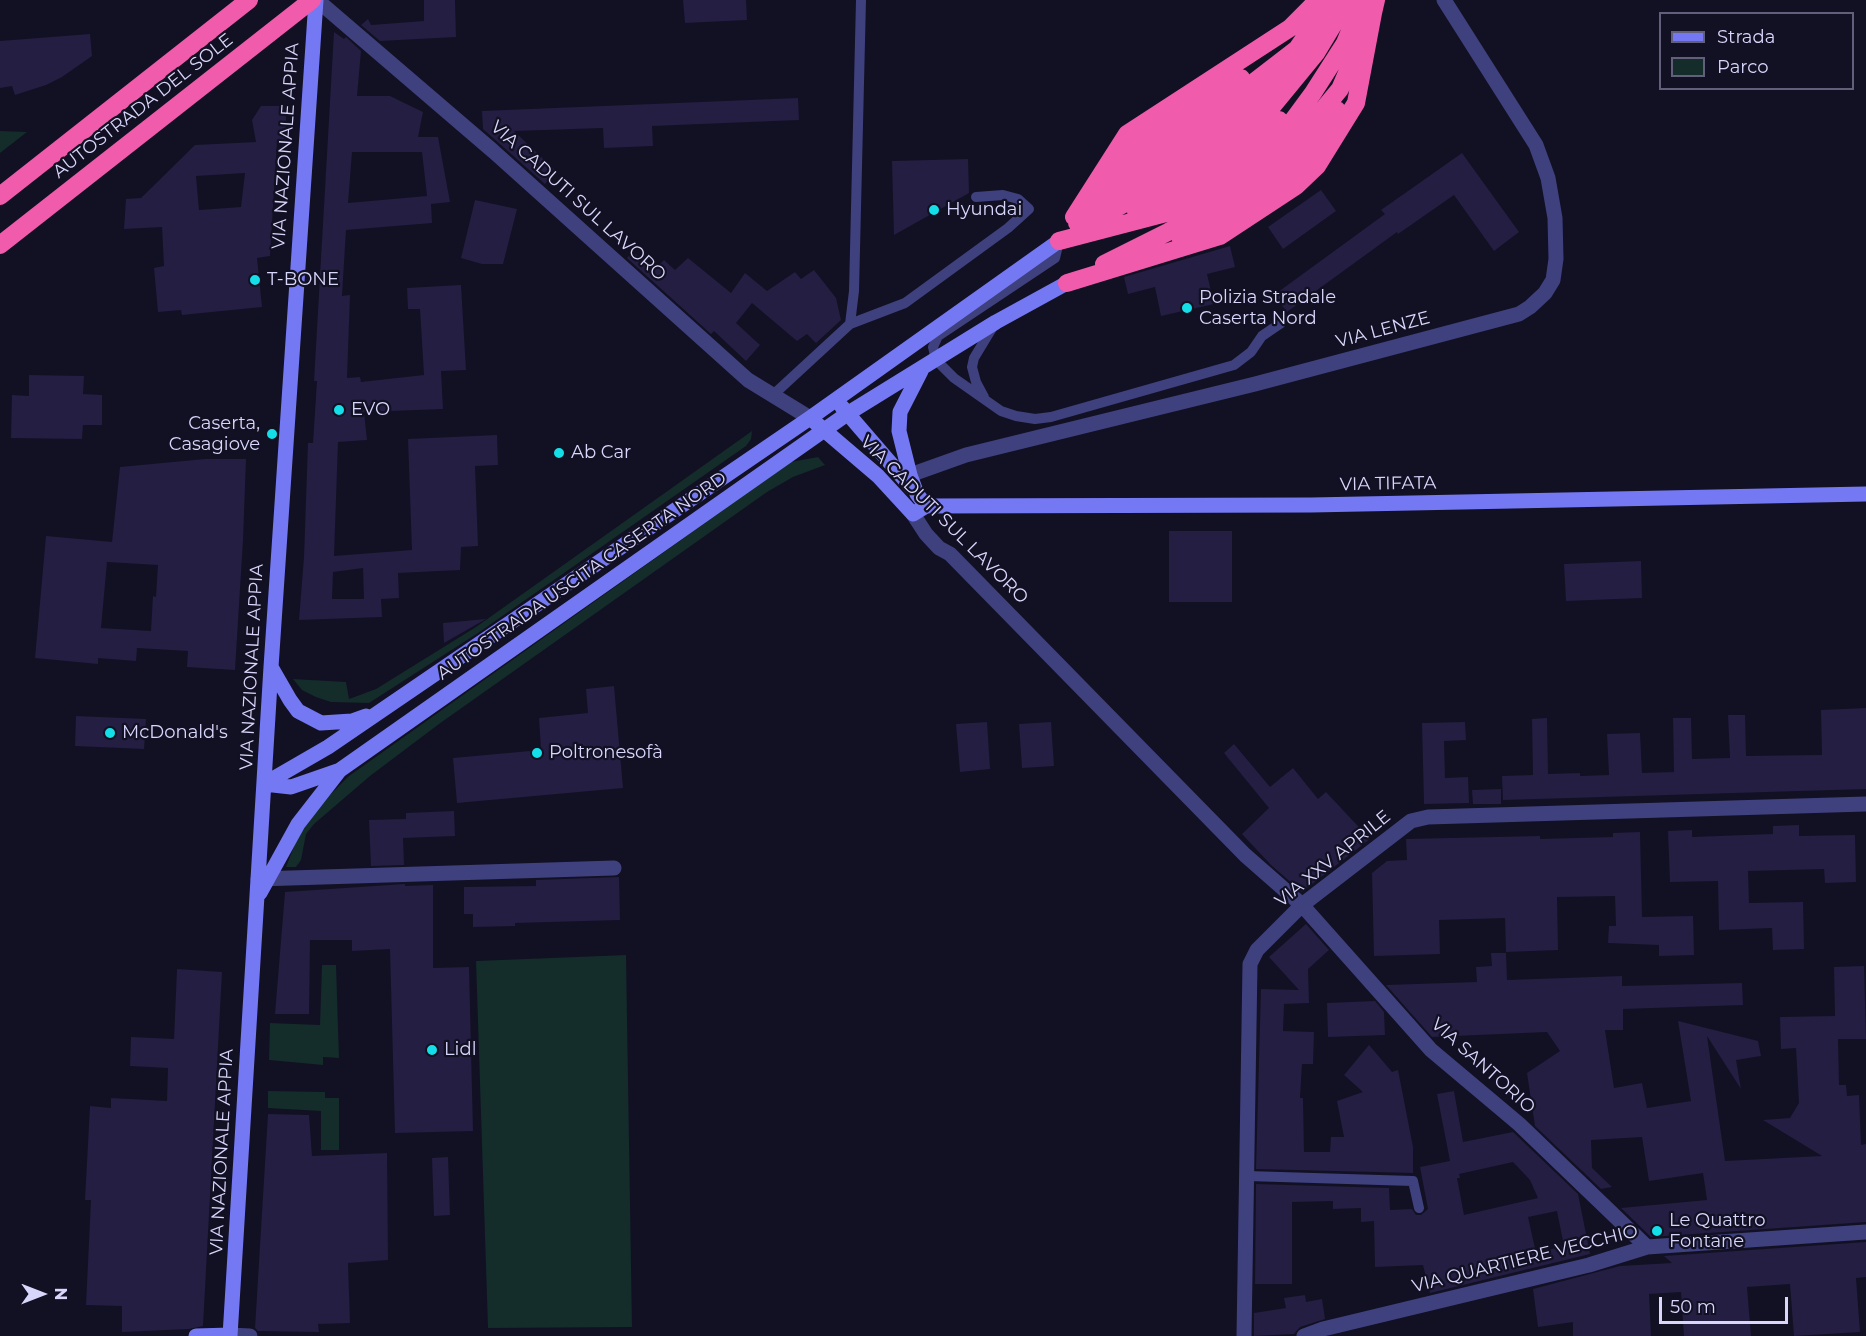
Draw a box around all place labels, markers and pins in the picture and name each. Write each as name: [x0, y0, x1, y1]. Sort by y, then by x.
place label: Hyundai: [946, 199, 1022, 221]
marker: Hyundai: [927, 203, 941, 217]
place label: T-BONE: [267, 269, 339, 291]
marker: T-BONE: [248, 273, 262, 287]
place label: Polizia Stradale Caserta Nord: [1199, 287, 1336, 330]
marker: Polizia Stradale Caserta Nord: [1180, 301, 1194, 315]
place label: EVO: [351, 399, 390, 421]
marker: EVO: [332, 403, 346, 417]
place label: Caserta, Casagiove: [169, 413, 260, 456]
marker: Caserta, Casagiove: [265, 427, 279, 441]
place label: Ab Car: [571, 442, 631, 464]
marker: Ab Car: [552, 446, 566, 460]
place label: McDonald's: [122, 722, 228, 744]
marker: McDonald's: [103, 726, 117, 740]
place label: Poltronesofà: [549, 742, 663, 764]
marker: Poltronesofà: [530, 746, 544, 760]
place label: Lidl: [444, 1039, 476, 1061]
marker: Lidl: [425, 1043, 439, 1057]
place label: Le Quattro Fontane: [1669, 1210, 1766, 1252]
marker: Le Quattro Fontane: [1650, 1224, 1664, 1238]

